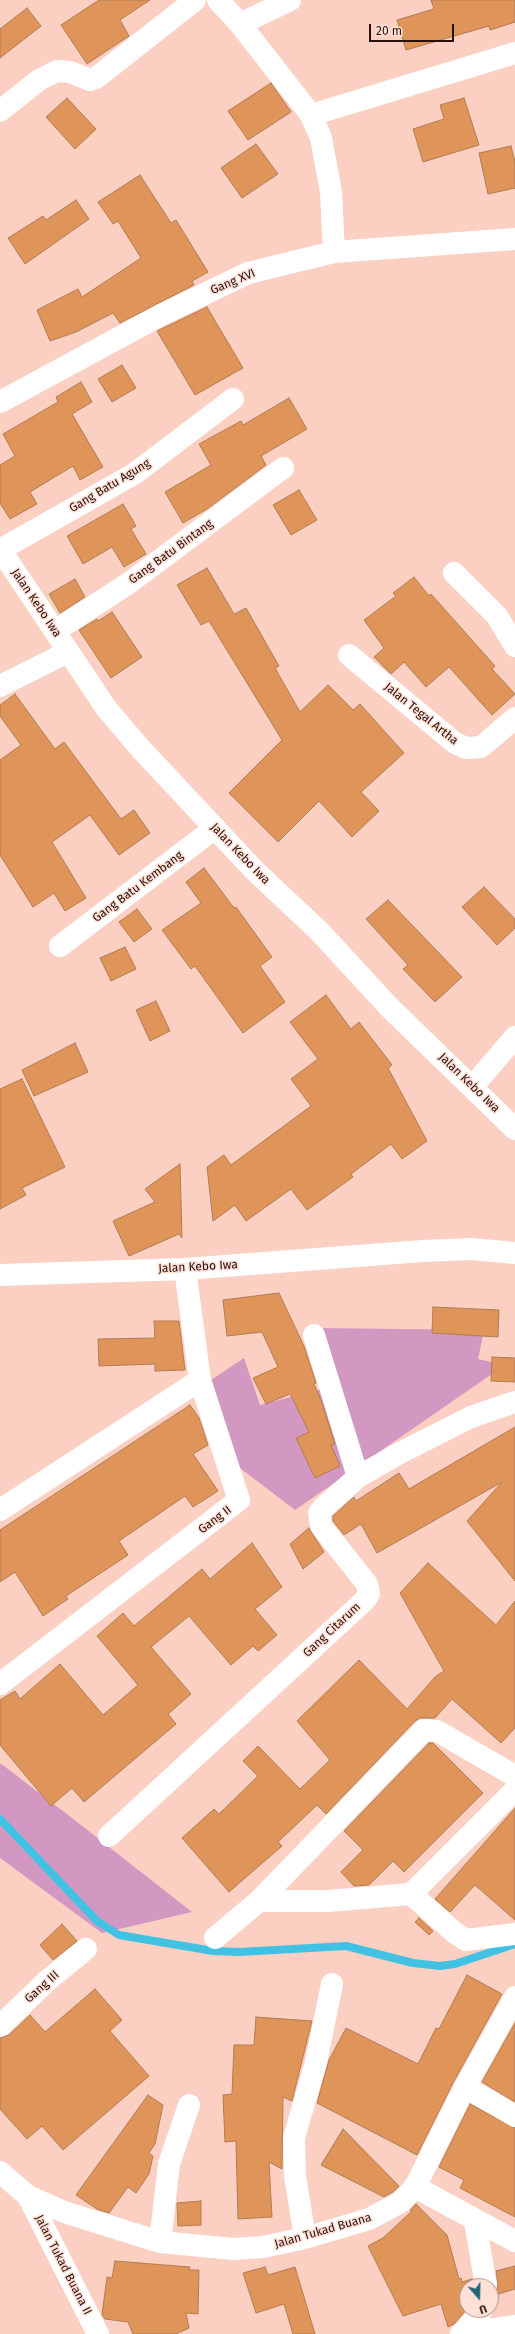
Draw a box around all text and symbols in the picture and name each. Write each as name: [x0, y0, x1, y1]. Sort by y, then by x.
scale bar: [371, 16, 456, 42]
text: 20 m: [376, 24, 402, 38]
street label: Gang XVI: [208, 266, 258, 298]
street label: Gang Batu Agung: [67, 456, 153, 516]
street label: Gang Batu Bintang: [126, 517, 216, 587]
street label: Jalan Kebo Iwa: [8, 566, 64, 640]
street label: Jalan Tegal Artha: [381, 680, 461, 748]
street label: Jalan Kebo Iwa: [207, 820, 273, 888]
street label: Gang Batu Kembang: [90, 848, 186, 926]
street label: Jalan Kebo Iwa: [435, 1050, 503, 1116]
street label: Jalan Kebo Iwa: [158, 1258, 238, 1276]
street label: Gang II: [196, 1503, 234, 1537]
street label: Gang Citarum: [300, 1600, 364, 1660]
street label: Gang III: [22, 1968, 62, 2006]
street label: Jalan Tukad Buana: [273, 2210, 373, 2252]
street label: Jalan Tukad Buana II: [32, 2213, 94, 2317]
north arrow: [459, 2278, 499, 2318]
text: U: [477, 2301, 489, 2316]

